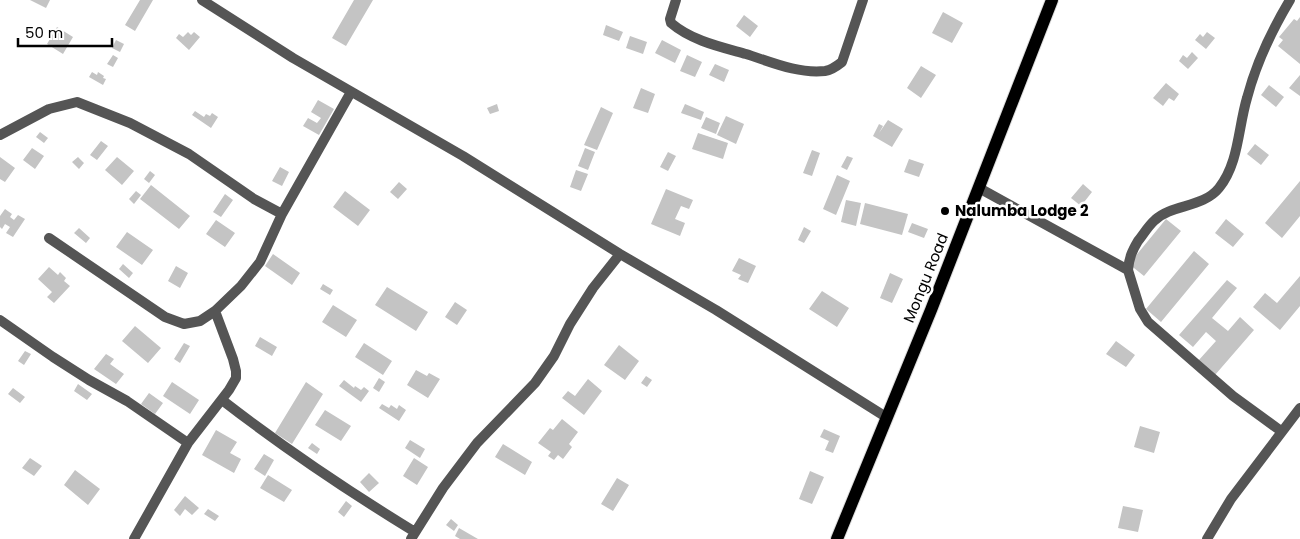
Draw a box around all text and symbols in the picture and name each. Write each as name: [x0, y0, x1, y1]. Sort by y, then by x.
scale bar: [18, 15, 111, 47]
text: 50 m: [25, 22, 63, 43]
place label: Nalumba Lodge 2: [955, 200, 1089, 221]
marker: Nalumba Lodge 2: [939, 205, 951, 217]
street label: Mongu Road: [898, 230, 953, 326]

